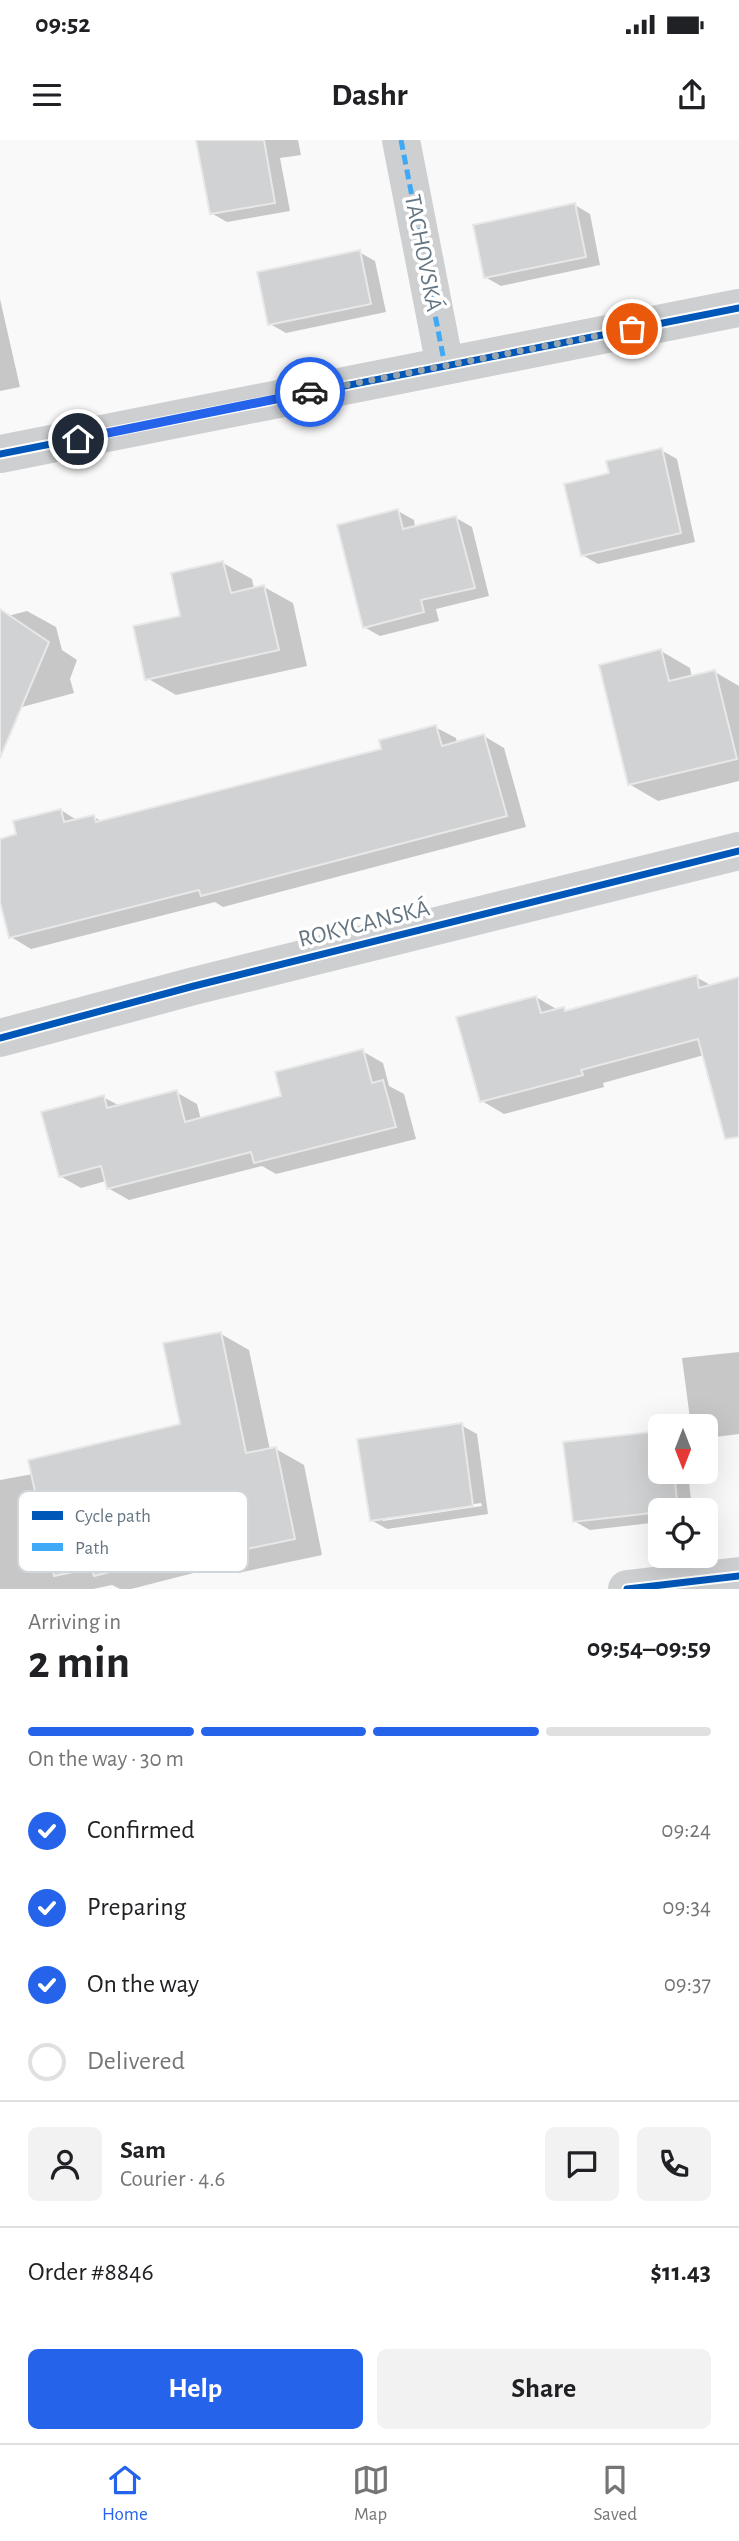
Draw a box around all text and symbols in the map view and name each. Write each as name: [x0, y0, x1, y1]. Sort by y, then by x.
text: 09:52: [35, 11, 91, 37]
icon: menu: [28, 76, 66, 114]
icon: share: [673, 76, 711, 114]
text: Dashr: [331, 79, 408, 111]
street label: TACHOVSKÁ: [400, 192, 448, 314]
pin: [602, 299, 662, 359]
icon: bag: [613, 310, 651, 348]
courier: [275, 357, 345, 427]
icon: car: [291, 373, 329, 411]
pin: [48, 409, 108, 469]
icon: home: [59, 420, 97, 458]
street label: ROKYCANSKÁ: [295, 894, 432, 952]
north arrow: [648, 1414, 718, 1484]
map controls: [648, 1414, 718, 1568]
legend: [18, 1491, 248, 1572]
button: locate: [648, 1498, 718, 1568]
text: Cycle path: [75, 1507, 151, 1526]
text: Path: [75, 1539, 109, 1558]
text: Arriving in: [28, 1611, 121, 1634]
text: 09:54–09:59: [587, 1635, 711, 1661]
text: 2 min: [28, 1640, 130, 1686]
text: On the way · 30 m: [28, 1748, 184, 1771]
icon: check: [28, 1812, 66, 1850]
text: Confirmed: [87, 1817, 195, 1843]
text: 09:24: [661, 1819, 711, 1842]
icon: check: [28, 1889, 66, 1927]
text: Preparing: [87, 1894, 186, 1920]
text: 09:34: [662, 1896, 711, 1919]
icon: check: [28, 1966, 66, 2004]
text: On the way: [87, 1971, 199, 1997]
text: 09:37: [664, 1973, 711, 1996]
text: Delivered: [87, 2048, 185, 2074]
button: person: [28, 2127, 102, 2201]
button: chat: [545, 2127, 619, 2201]
button: phone: [637, 2127, 711, 2201]
text: Sam: [120, 2137, 166, 2163]
text: Courier · 4.6: [120, 2168, 225, 2191]
text: Order #8846: [28, 2259, 154, 2285]
text: $11.43: [650, 2259, 711, 2285]
button: Help: [28, 2349, 363, 2429]
button: Share: [377, 2349, 711, 2429]
tab: Home: [102, 2461, 148, 2526]
tab: Map: [352, 2461, 390, 2526]
tab: Saved: [594, 2461, 637, 2526]

